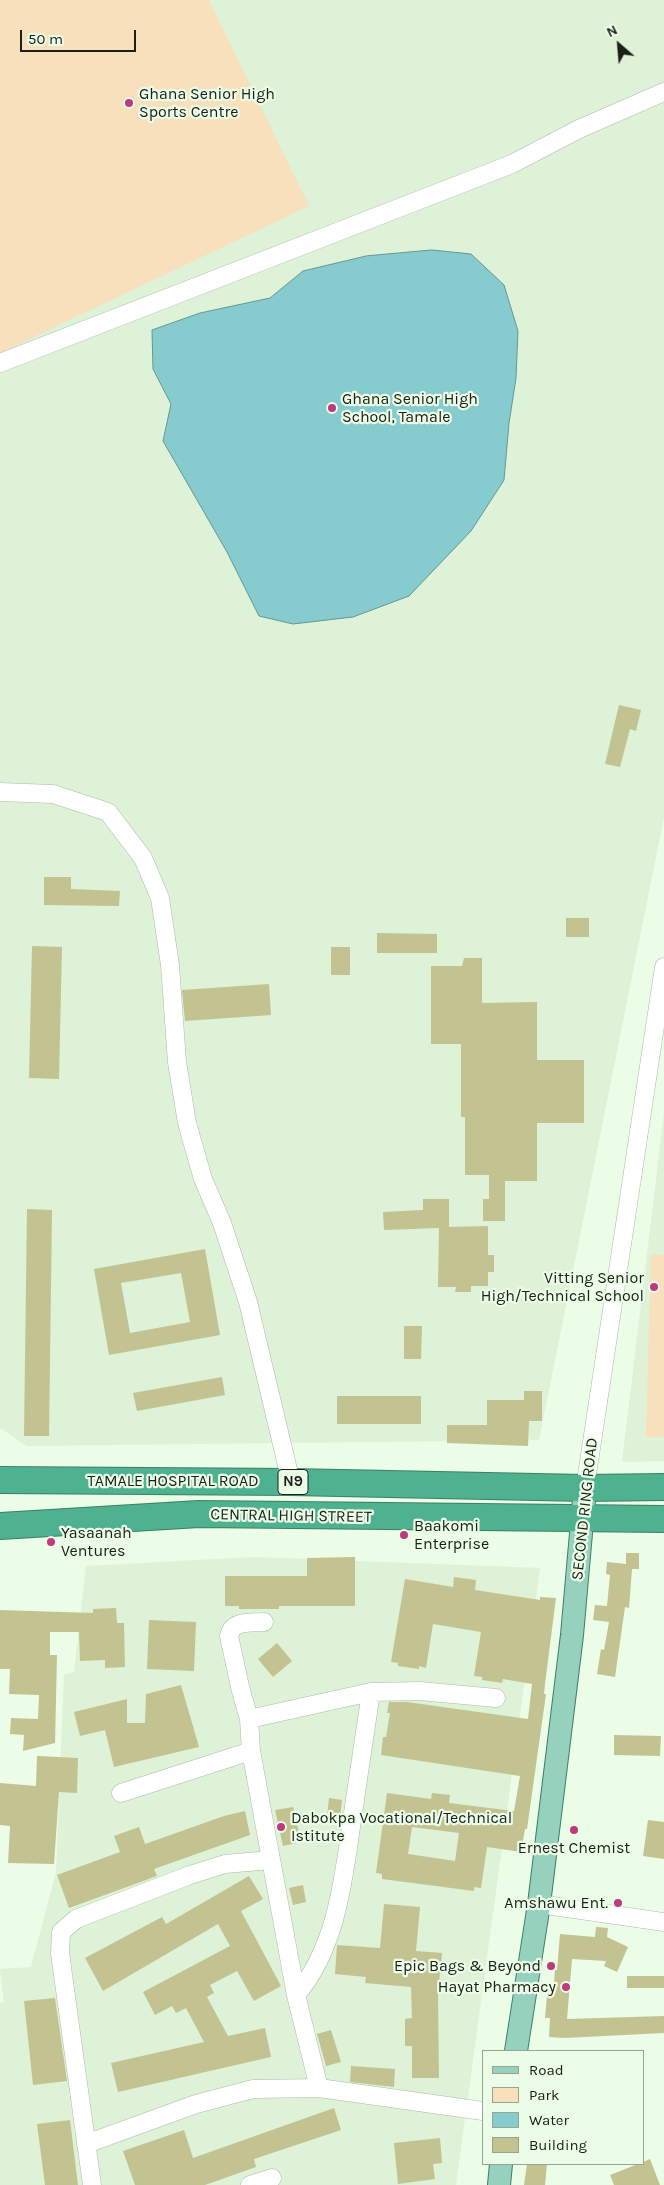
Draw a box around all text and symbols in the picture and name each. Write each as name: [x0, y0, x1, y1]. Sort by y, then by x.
scale bar: [22, 20, 139, 52]
north arrow: [594, 20, 644, 70]
text: N: [604, 21, 620, 41]
text: 50 m: [28, 30, 63, 48]
place label: Ghana Senior High Sports Centre: [139, 84, 275, 122]
marker: Ghana Senior High Sports Centre: [123, 97, 135, 109]
place label: Ghana Senior High School, Tamale: [342, 389, 478, 427]
marker: Ghana Senior High School, Tamale: [326, 402, 338, 414]
place label: Vitting Senior High/Technical School: [481, 1268, 644, 1306]
marker: Vitting Senior High/Technical School: [648, 1281, 660, 1293]
street label: SECOND RING ROAD: [568, 1437, 602, 1581]
road number: N9: [278, 1470, 308, 1494]
street label: TAMALE HOSPITAL ROAD: [87, 1471, 259, 1491]
street label: CENTRAL HIGH STREET: [210, 1505, 372, 1527]
place label: Baakomi Enterprise: [414, 1516, 489, 1554]
place label: Yasaanah Ventures: [61, 1523, 132, 1561]
marker: Baakomi Enterprise: [398, 1529, 410, 1541]
marker: Yasaanah Ventures: [45, 1536, 57, 1548]
place label: Dabokpa Vocational/Technical Istitute: [291, 1808, 512, 1846]
marker: Dabokpa Vocational/Technical Istitute: [275, 1821, 287, 1833]
marker: Ernest Chemist: [568, 1824, 580, 1836]
place label: Ernest Chemist: [518, 1838, 630, 1858]
place label: Amshawu Ent.: [504, 1893, 608, 1913]
marker: Amshawu Ent.: [612, 1897, 624, 1909]
place label: Epic Bags & Beyond: [394, 1956, 541, 1976]
marker: Epic Bags & Beyond: [545, 1960, 557, 1972]
place label: Hayat Pharmacy: [438, 1977, 556, 1997]
marker: Hayat Pharmacy: [560, 1981, 572, 1993]
legend: [482, 2050, 644, 2165]
text: Road: [529, 2061, 564, 2079]
text: Park: [529, 2086, 559, 2104]
text: Water: [529, 2111, 569, 2129]
text: Building: [529, 2136, 587, 2154]

